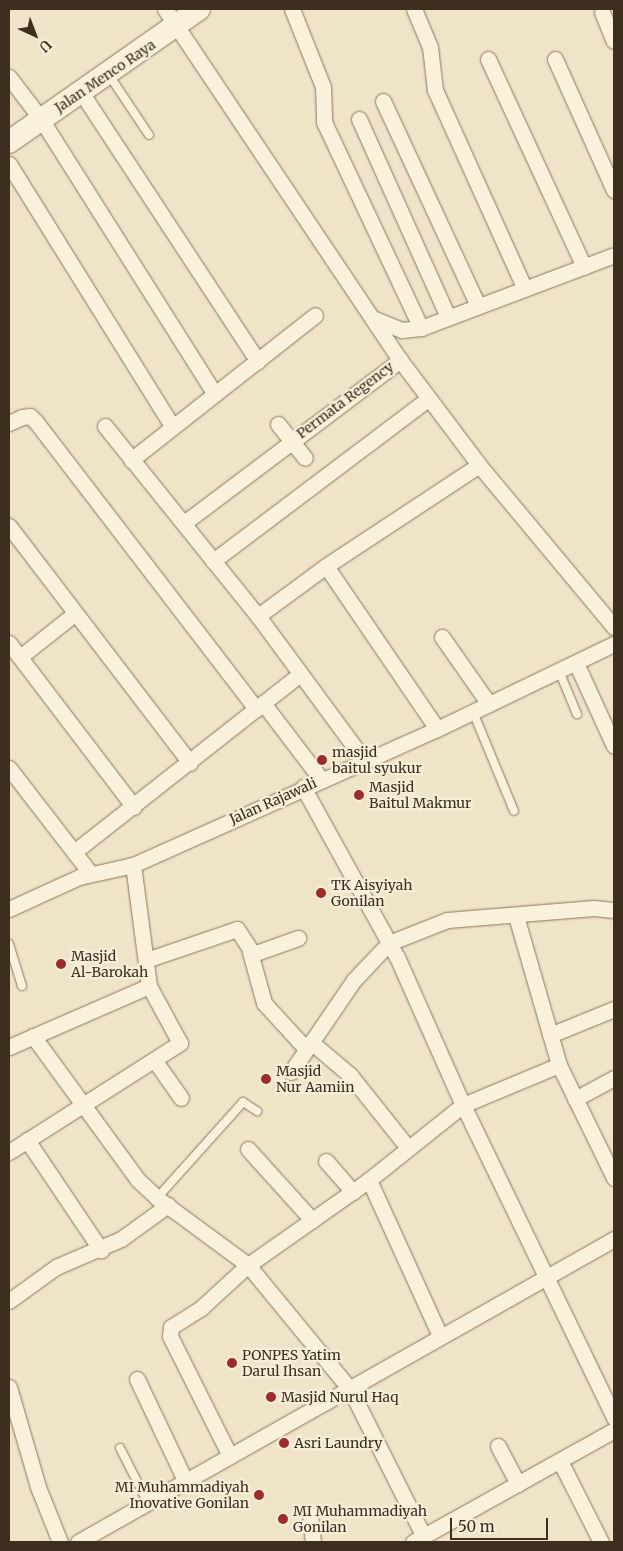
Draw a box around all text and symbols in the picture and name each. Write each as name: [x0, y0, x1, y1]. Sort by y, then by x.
north arrow: [10, 10, 60, 60]
text: U: [35, 36, 55, 56]
street label: Jalan Menco Raya: [51, 36, 159, 116]
street label: Permata Regency: [293, 358, 397, 442]
place label: masjid baitul syukur: [332, 744, 422, 776]
marker: masjid baitul syukur: [316, 754, 328, 766]
street label: Jalan Rajawali: [227, 774, 319, 828]
place label: Masjid Baitul Makmur: [369, 779, 471, 812]
marker: Masjid Baitul Makmur: [353, 789, 365, 801]
place label: TK Aisyiyah Gonilan: [331, 877, 412, 910]
marker: TK Aisyiyah Gonilan: [315, 887, 327, 899]
place label: Masjid Al-Barokah: [71, 948, 148, 980]
marker: Masjid Al-Barokah: [55, 958, 67, 970]
place label: Masjid Nur Aamiin: [276, 1063, 355, 1096]
marker: Masjid Nur Aamiin: [260, 1073, 272, 1085]
place label: PONPES Yatim Darul Ihsan: [242, 1347, 341, 1380]
marker: PONPES Yatim Darul Ihsan: [226, 1357, 238, 1369]
place label: Masjid Nurul Haq: [281, 1389, 398, 1405]
marker: Masjid Nurul Haq: [265, 1391, 277, 1403]
place label: Asri Laundry: [294, 1435, 382, 1451]
marker: Asri Laundry: [278, 1437, 290, 1449]
place label: MI Muhammadiyah Inovative Gonilan: [115, 1479, 249, 1511]
marker: MI Muhammadiyah Inovative Gonilan: [253, 1489, 265, 1501]
place label: MI Muhammadiyah Gonilan: [293, 1503, 427, 1535]
scale bar: [453, 1508, 550, 1540]
marker: MI Muhammadiyah Gonilan: [277, 1513, 289, 1525]
text: 50 m: [458, 1517, 495, 1536]

